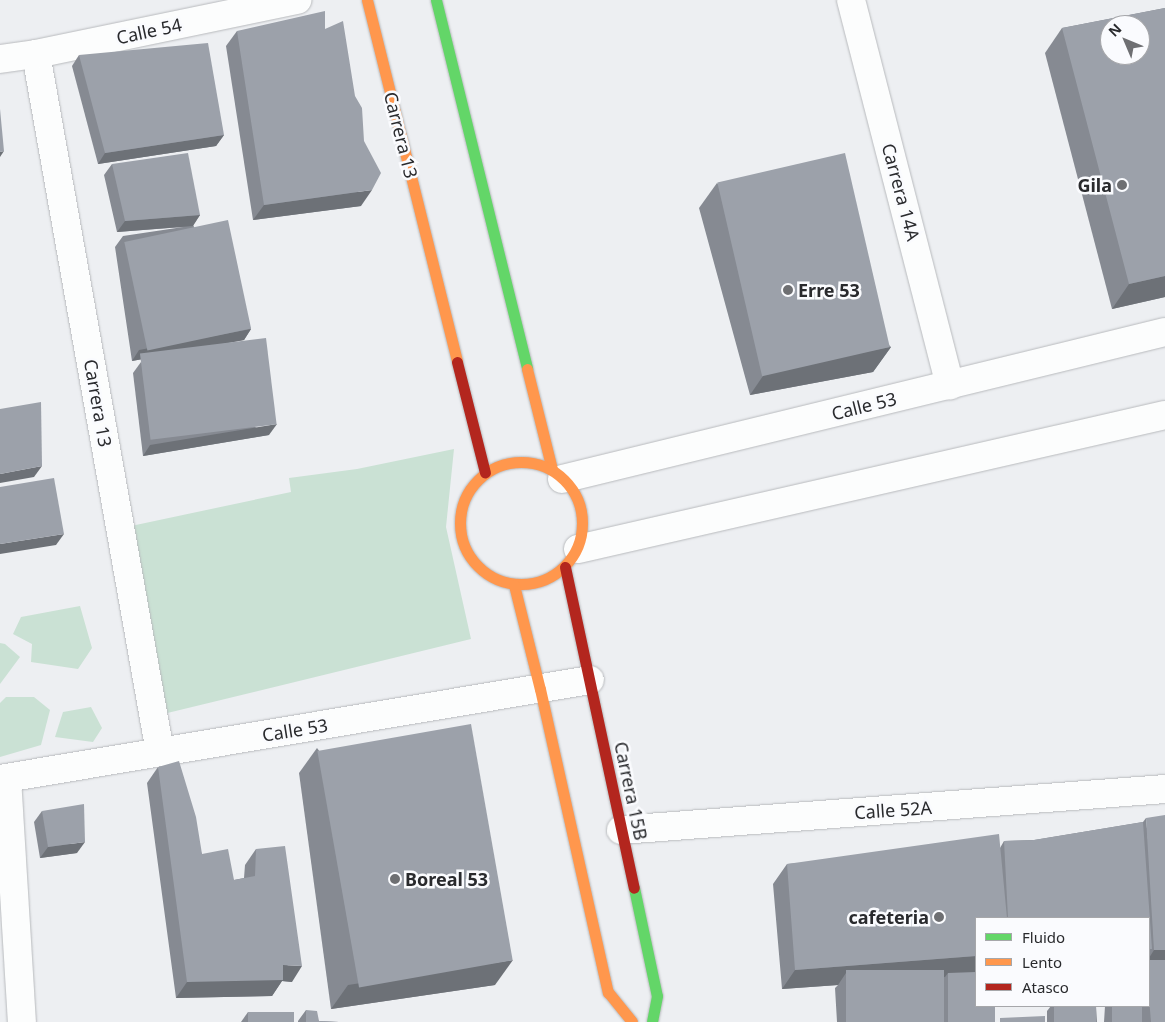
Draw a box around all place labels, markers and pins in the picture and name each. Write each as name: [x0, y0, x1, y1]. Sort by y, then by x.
place label: Gila: [1077, 174, 1112, 196]
marker: Gila: [1116, 179, 1128, 191]
place label: Erre 53: [798, 279, 860, 301]
marker: Erre 53: [782, 284, 794, 296]
place label: Boreal 53: [405, 868, 488, 890]
marker: Boreal 53: [389, 873, 401, 885]
place label: cafeteria: [848, 906, 929, 928]
marker: cafeteria: [933, 911, 945, 923]

